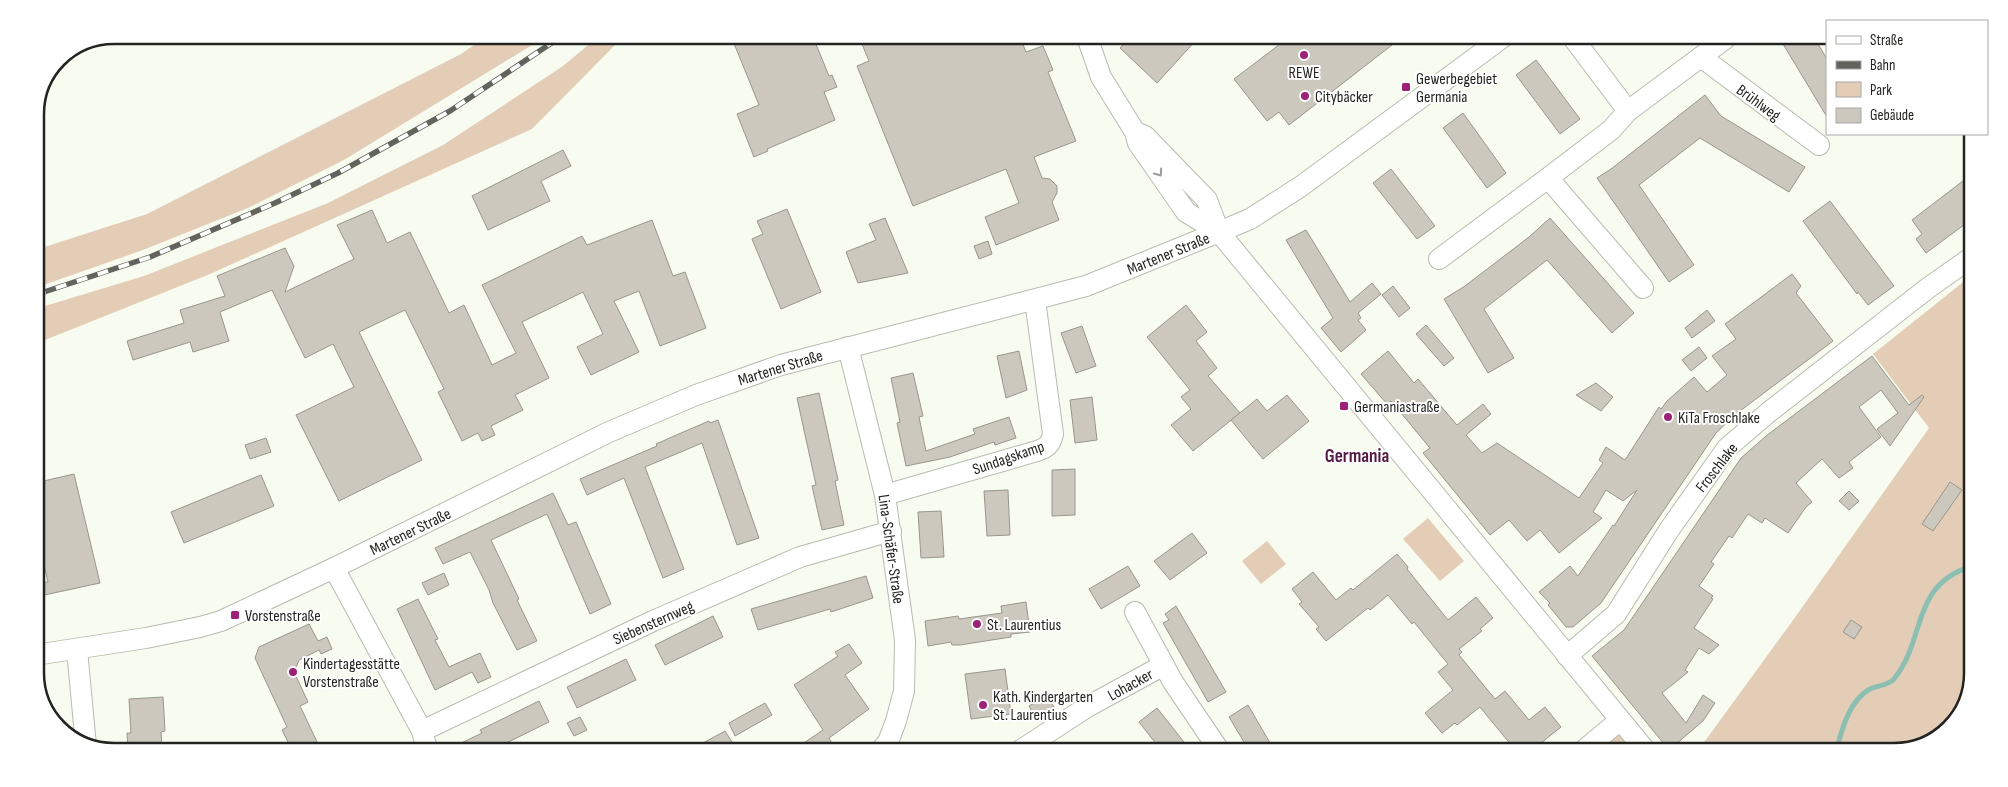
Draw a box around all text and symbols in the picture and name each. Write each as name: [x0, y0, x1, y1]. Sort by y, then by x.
legend: [1826, 20, 1988, 135]
text: Straße: [1870, 31, 1903, 50]
marker: REWE: [1298, 49, 1310, 61]
text: Bahn: [1870, 56, 1895, 75]
place label: REWE: [1289, 64, 1320, 83]
place label: Gewerbegebiet Germania: [1416, 70, 1497, 107]
marker: Gewerbegebiet Germania: [1400, 81, 1412, 93]
street label: Brühlweg: [1732, 81, 1784, 126]
text: Park: [1870, 81, 1892, 100]
place label: Citybäcker: [1315, 88, 1373, 107]
marker: Citybäcker: [1299, 90, 1311, 102]
text: Gebäude: [1870, 106, 1914, 125]
one-way arrow: [1153, 168, 1162, 177]
street label: Martener Straße: [1124, 229, 1213, 280]
street label: Martener Straße: [736, 347, 825, 390]
place label: Germaniastraße: [1354, 398, 1440, 417]
marker: Germaniastraße: [1338, 400, 1350, 412]
place label: KiTa Froschlake: [1678, 409, 1760, 428]
marker: KiTa Froschlake: [1662, 411, 1674, 423]
street label: Sundagskamp: [970, 437, 1047, 480]
street label: Froschlake: [1692, 439, 1742, 496]
district label: Germania: [1325, 445, 1389, 468]
street label: Lina-Schäfer-Straße: [873, 493, 908, 605]
street label: Martener Straße: [367, 505, 454, 560]
street label: Siebensternweg: [610, 597, 697, 650]
place label: Vorstenstraße: [245, 607, 321, 626]
marker: Vorstenstraße: [229, 609, 241, 621]
place label: St. Laurentius: [987, 616, 1062, 635]
marker: St. Laurentius: [971, 618, 983, 630]
place label: Kindertagesstätte Vorstenstraße: [303, 655, 400, 692]
street label: Lohacker: [1105, 665, 1157, 705]
marker: Kindertagesstätte Vorstenstraße: [287, 666, 299, 678]
place label: Kath. Kindergarten St. Laurentius: [993, 688, 1093, 725]
marker: Kath. Kindergarten St. Laurentius: [977, 699, 989, 711]

